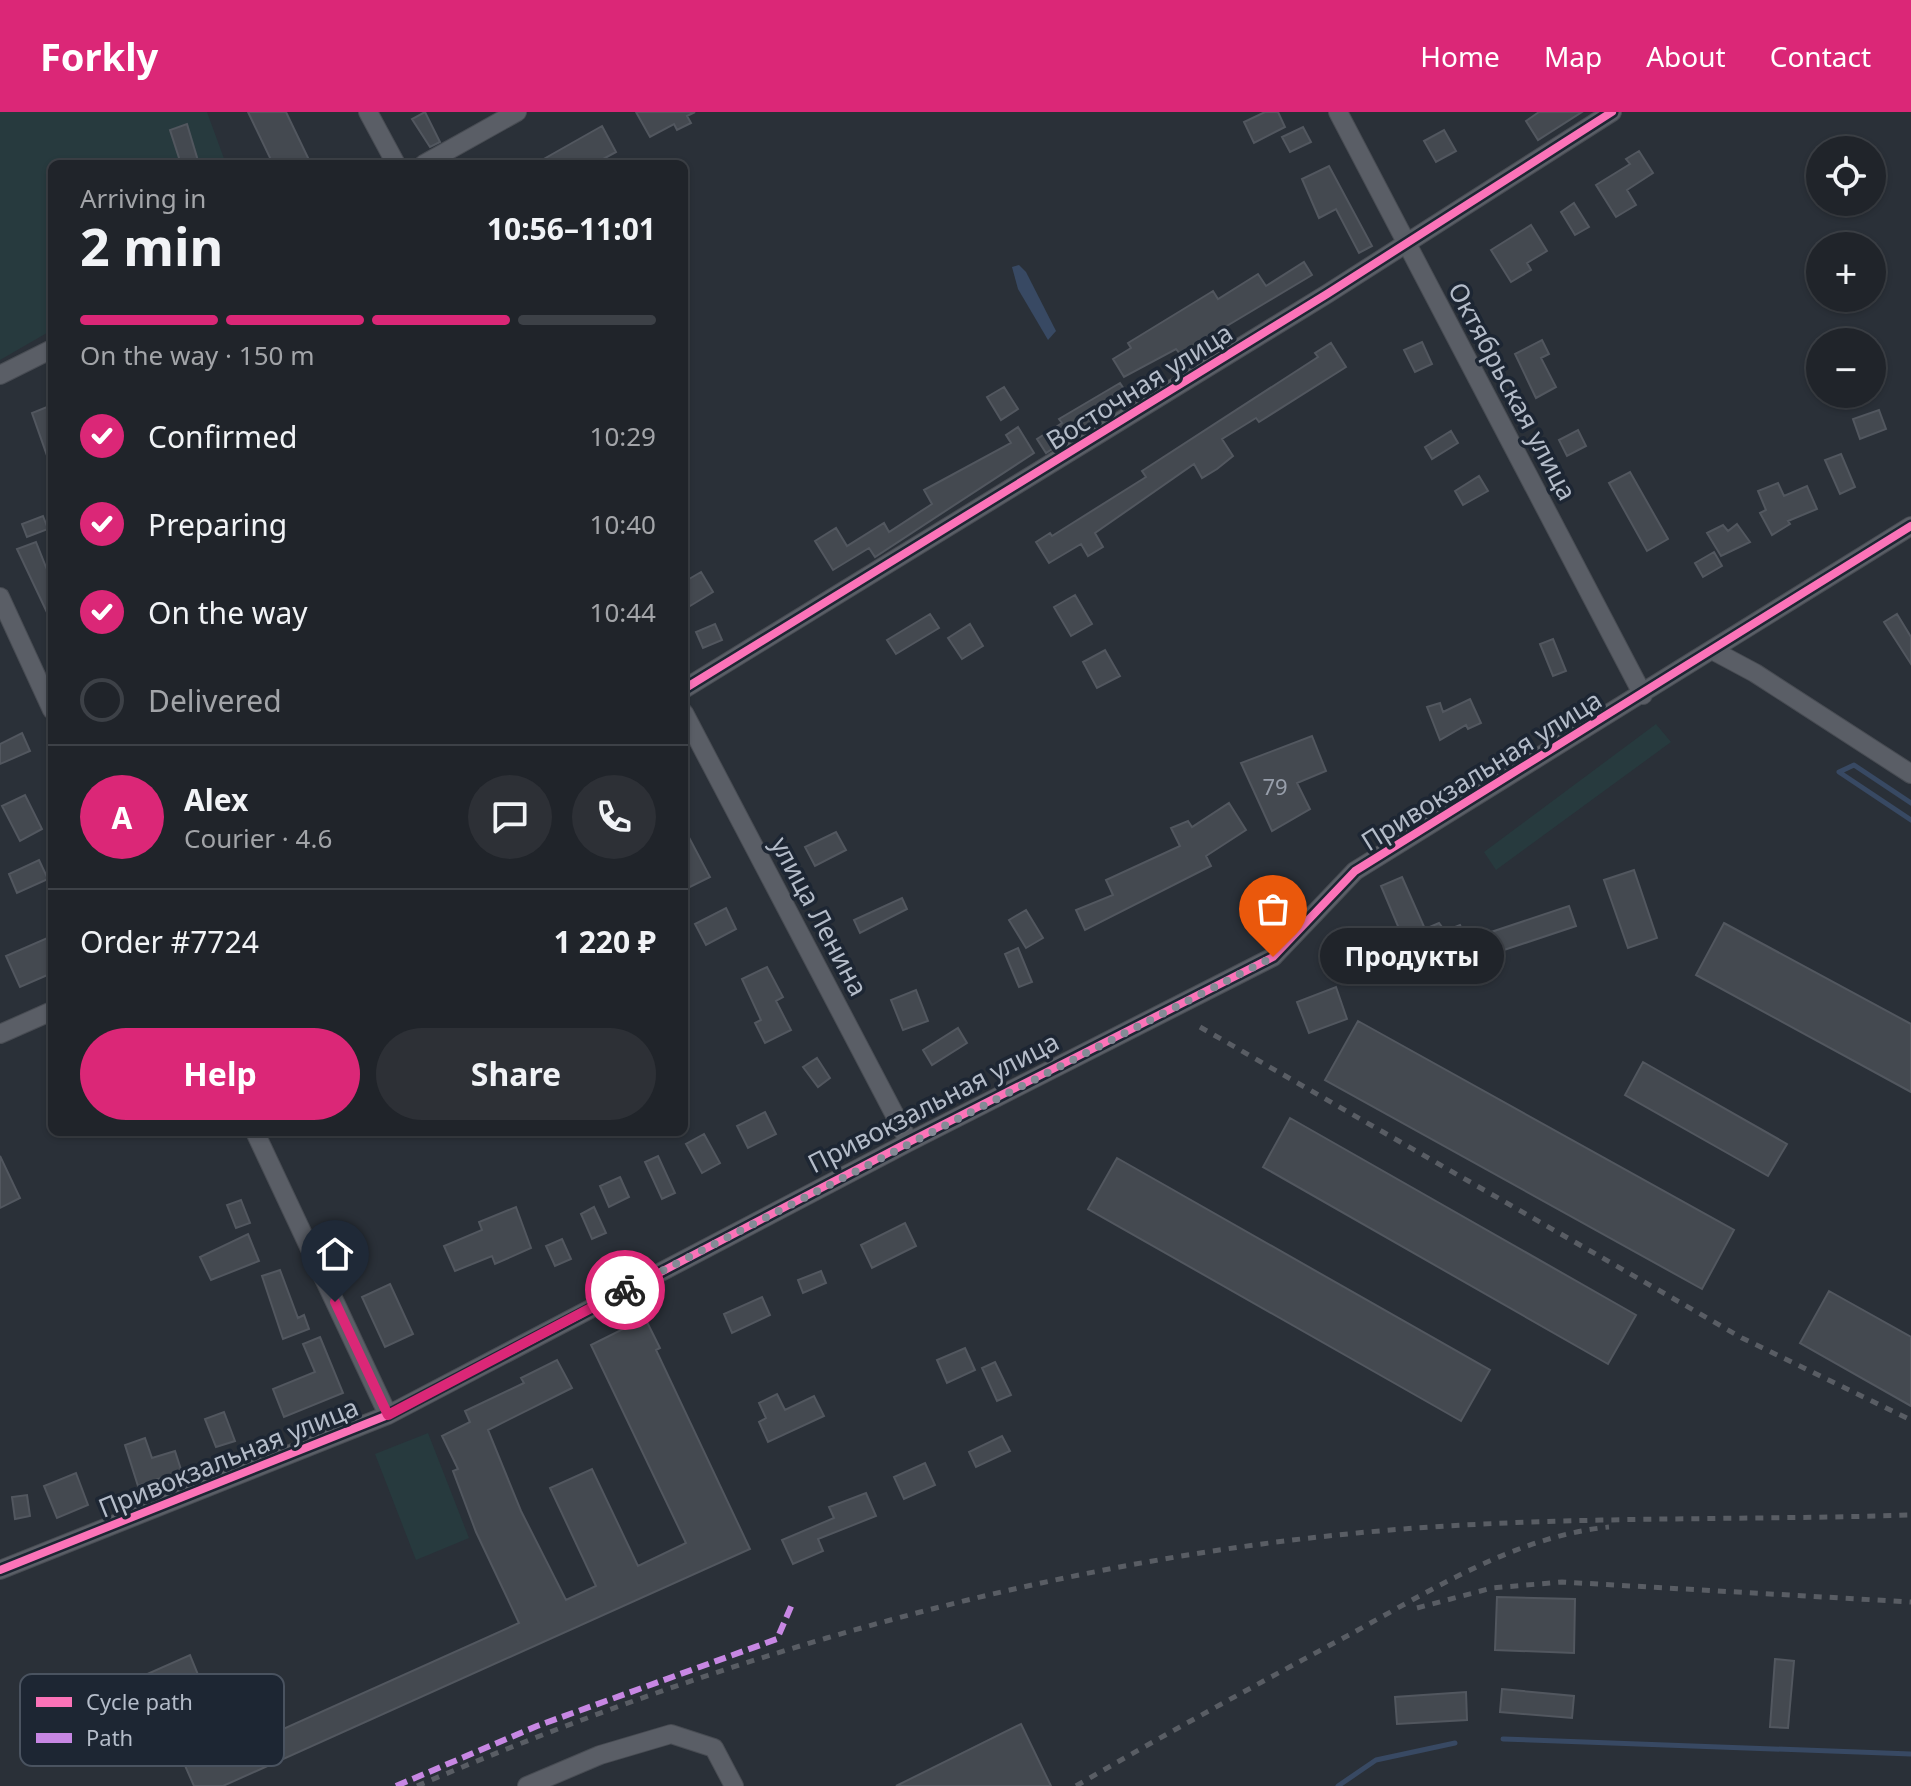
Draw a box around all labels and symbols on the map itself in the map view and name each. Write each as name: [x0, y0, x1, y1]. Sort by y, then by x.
street label: Октябрьская улица: [1440, 276, 1586, 506]
street label: Восточная улица: [1039, 314, 1239, 458]
street label: Привокзальная улица: [1354, 681, 1608, 859]
house number: 79: [1262, 771, 1288, 801]
street label: улица Ленина: [763, 830, 877, 1002]
pin: [1239, 875, 1307, 957]
callout: Продукты: [1321, 929, 1505, 985]
street label: Привокзальная улица: [801, 1023, 1065, 1181]
pin: [301, 1220, 369, 1302]
courier: [585, 1250, 665, 1330]
street label: Привокзальная улица: [93, 1388, 363, 1526]
legend: [20, 1674, 284, 1766]
text: Cycle path: [86, 1686, 193, 1716]
text: Path: [86, 1722, 133, 1752]

